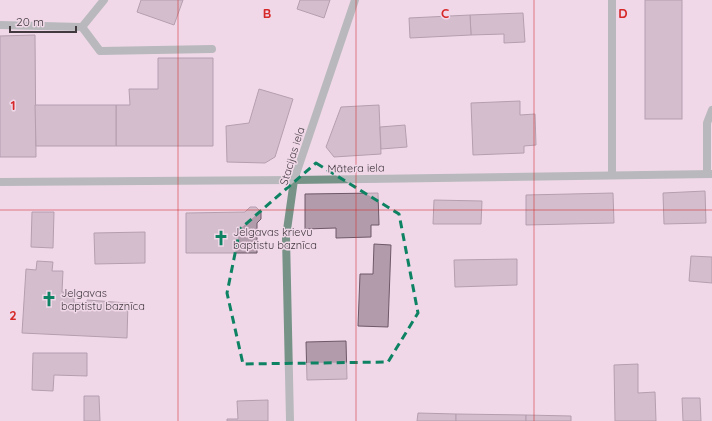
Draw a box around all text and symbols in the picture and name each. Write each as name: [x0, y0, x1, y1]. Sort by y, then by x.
text: B: [263, 5, 271, 21]
text: C: [441, 5, 449, 21]
text: D: [618, 5, 628, 21]
scale bar: [10, 8, 76, 34]
text: 20 m: [16, 14, 44, 29]
text: 1: [10, 97, 16, 113]
street label: Stacijas iela: [277, 125, 307, 187]
street label: Mātera iela: [327, 161, 385, 175]
place label: Jelgavas krievu baptistu baznīca: [233, 225, 317, 252]
church icon: Jelgavas krievu baptistu baznīca: [212, 229, 230, 247]
place label: Jelgavas baptistu baznīca: [61, 286, 145, 313]
church icon: Jelgavas baptistu baznīca: [40, 290, 58, 308]
text: 2: [9, 307, 17, 323]

